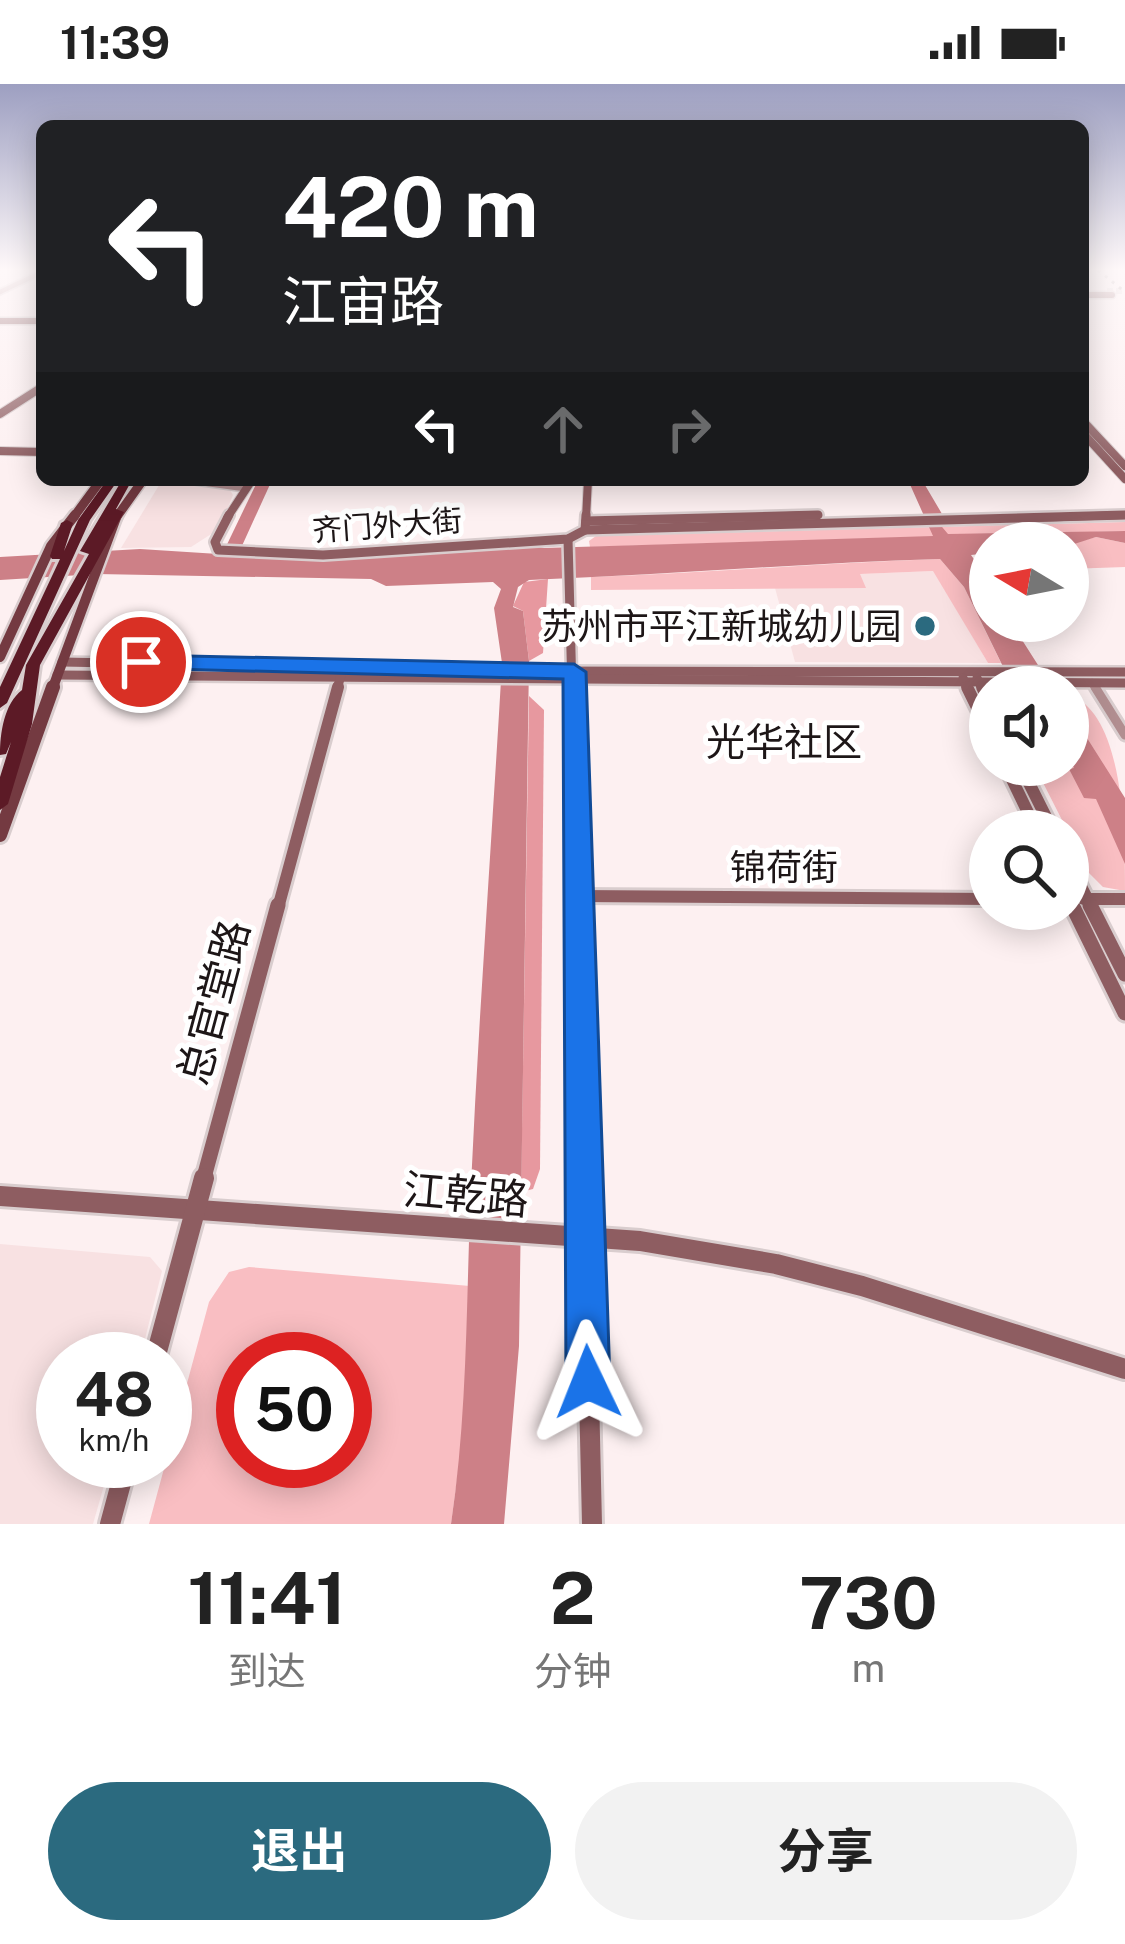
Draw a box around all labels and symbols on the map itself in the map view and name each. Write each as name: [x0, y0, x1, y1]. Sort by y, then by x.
street label: 齐门外大街: [311, 502, 463, 548]
north arrow: [969, 522, 1089, 642]
place label: 苏州市平江新城幼儿园: [541, 605, 901, 647]
pin: [90, 611, 192, 713]
marker: 苏州市平江新城幼儿园: [912, 613, 938, 639]
district label: 光华社区: [706, 719, 862, 765]
street label: 锦荷街: [730, 846, 838, 888]
street label: 总官堂路: [168, 915, 258, 1089]
street label: 江乾路: [401, 1164, 531, 1224]
position arrow: [525, 1319, 651, 1445]
speed limit sign: 50: [216, 1332, 372, 1488]

